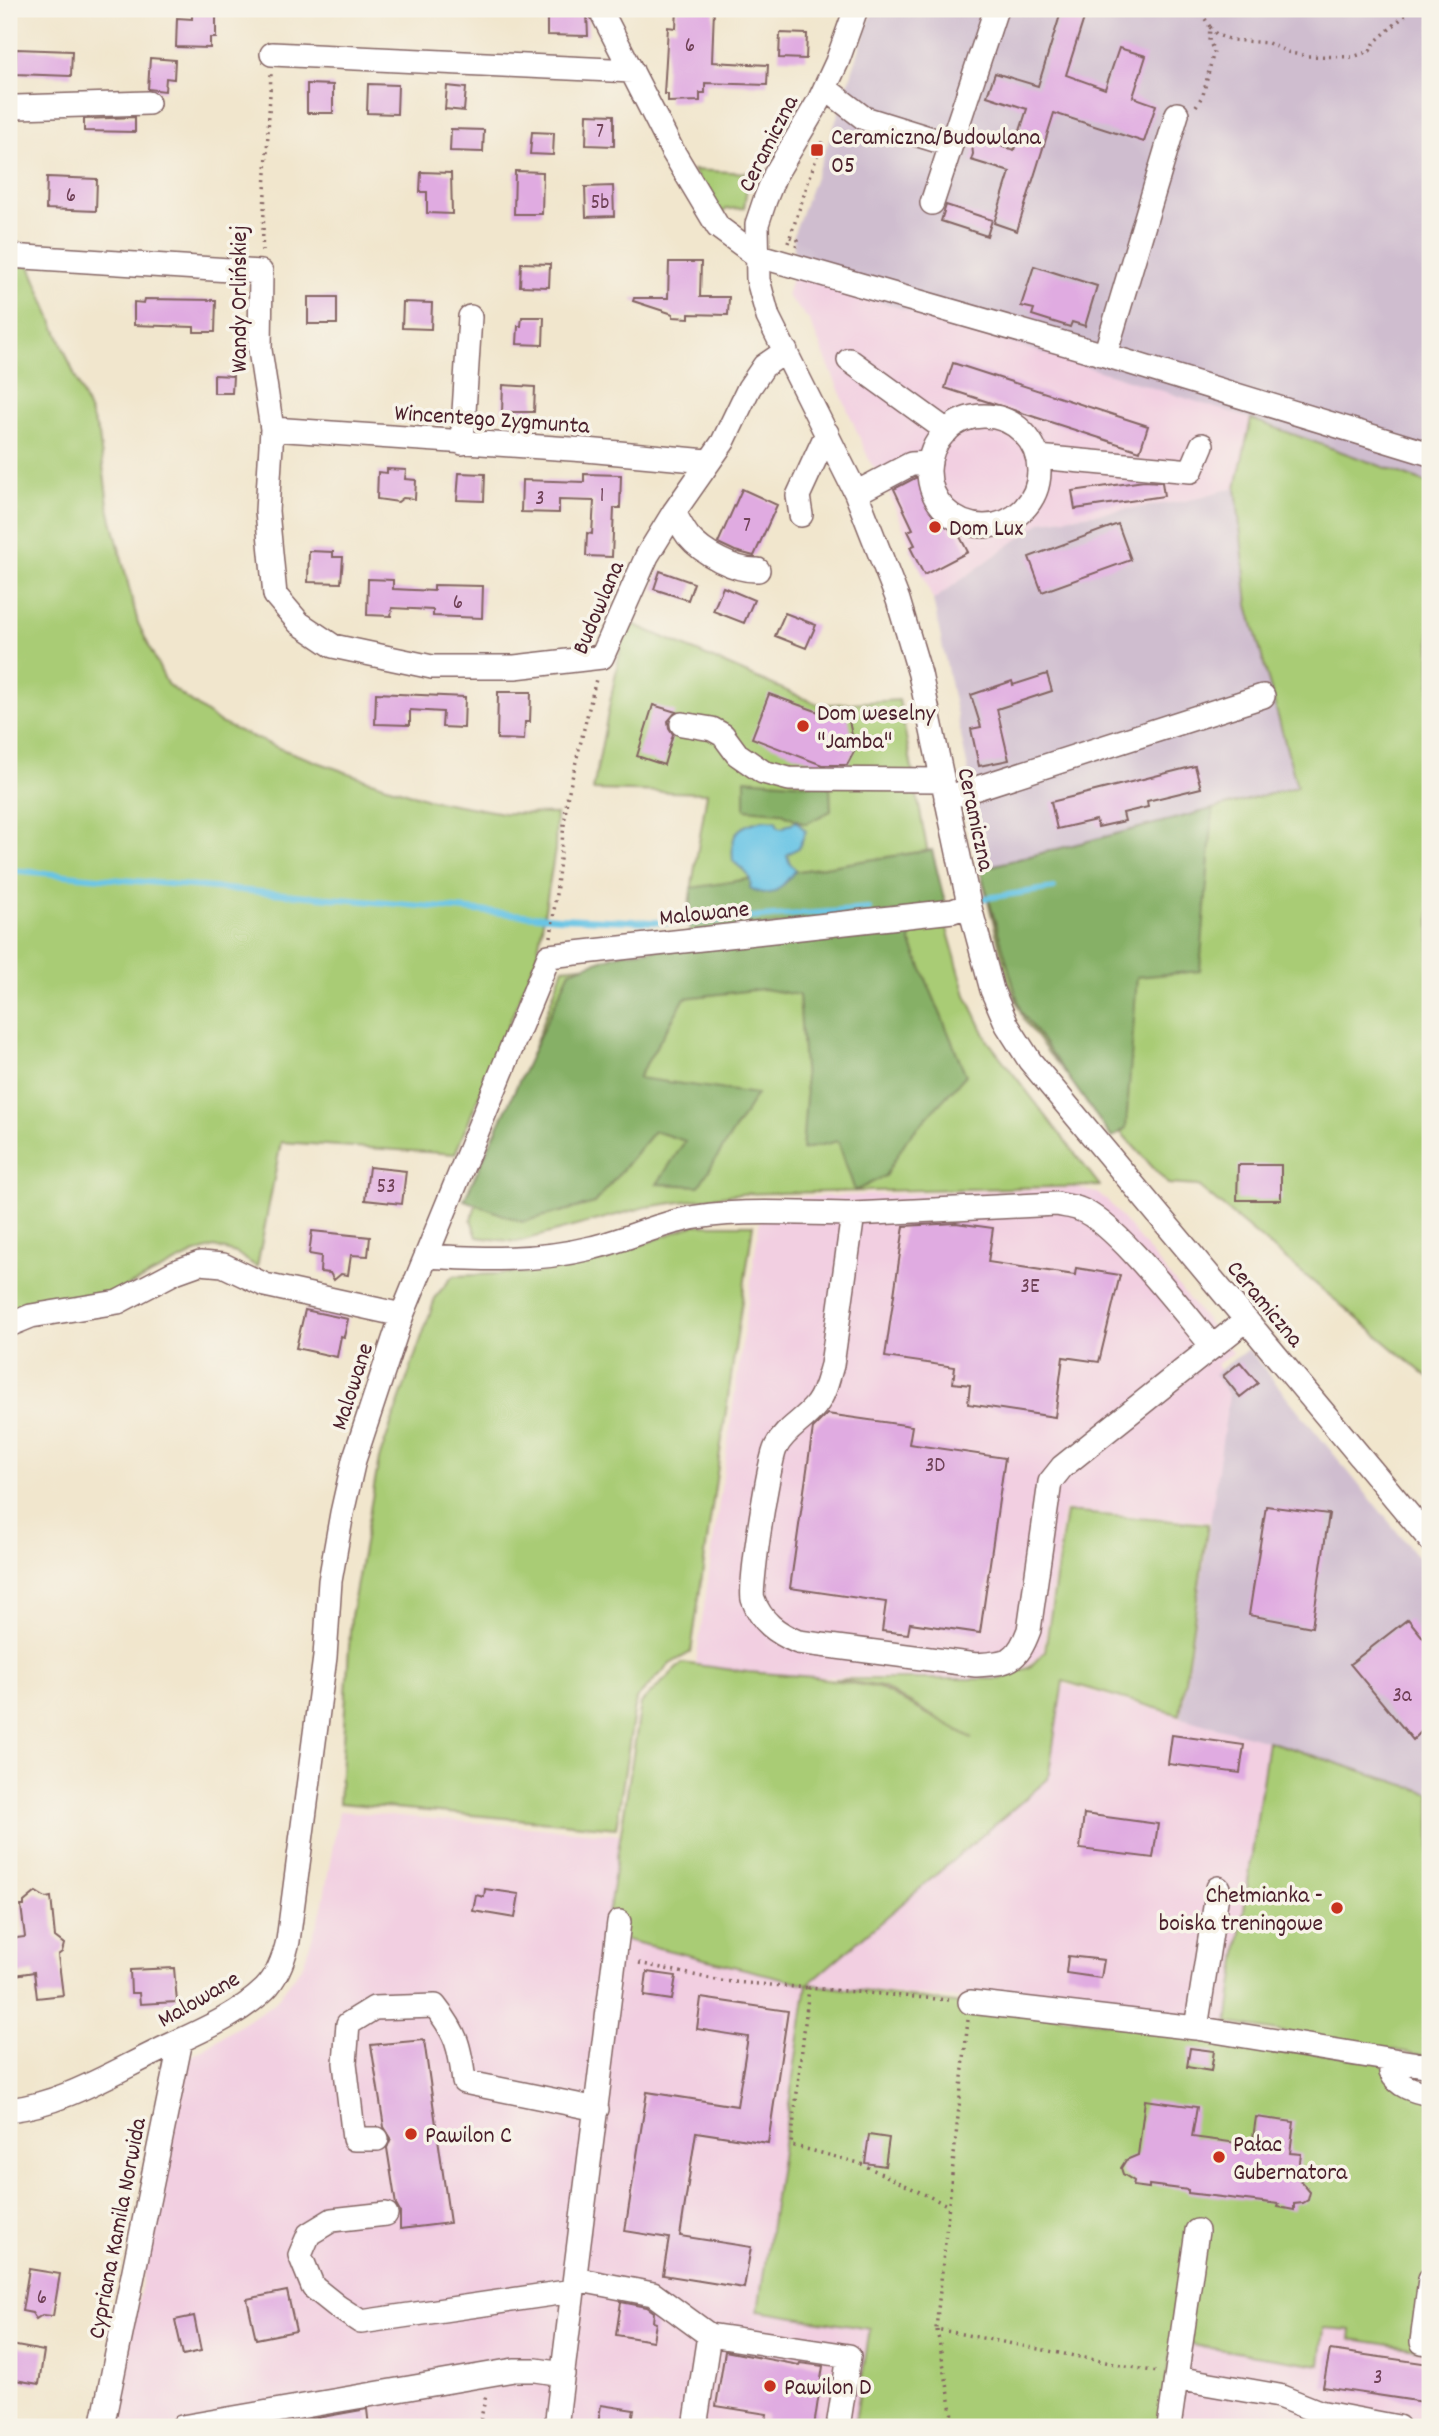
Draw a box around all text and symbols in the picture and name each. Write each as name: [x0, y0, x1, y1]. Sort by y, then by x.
house number: 6: [685, 32, 695, 62]
street label: Ceramiczna: [731, 89, 809, 199]
house number: 7: [596, 118, 604, 148]
place label: Ceramiczna/Budowlana 05: [831, 122, 1042, 184]
marker: Ceramiczna/Budowlana 05: [809, 142, 825, 158]
house number: 6: [66, 182, 76, 212]
house number: 5b: [591, 189, 609, 219]
street label: Wandy Orlińskiej: [224, 225, 258, 373]
street label: Wincentego Zygmunta: [393, 397, 591, 445]
house number: 1: [600, 482, 604, 512]
house number: 3: [535, 485, 545, 515]
house number: 7: [743, 512, 751, 542]
place label: Dom Lux: [949, 513, 1023, 547]
marker: Dom Lux: [927, 519, 943, 535]
street label: Budowlana: [565, 556, 635, 660]
house number: 6: [453, 589, 463, 619]
place label: Dom weselny "Jamba": [817, 698, 937, 760]
marker: Dom weselny "Jamba": [795, 718, 811, 734]
street label: Ceramiczna: [947, 765, 1002, 875]
street label: Malowane: [658, 893, 751, 937]
house number: 53: [376, 1173, 396, 1203]
street label: Ceramiczna: [1217, 1254, 1311, 1356]
house number: 3E: [1021, 1273, 1040, 1303]
street label: Malowane: [324, 1339, 384, 1435]
house number: 3D: [925, 1452, 945, 1482]
house number: 3a: [1392, 1682, 1413, 1712]
place label: Chełmianka - boiska treningowe: [1159, 1880, 1323, 1942]
marker: Chełmianka - boiska treningowe: [1329, 1900, 1345, 1916]
street label: Malowane: [152, 1963, 247, 2038]
street label: Cypriana Kamila Norwida: [81, 2114, 157, 2342]
place label: Pawilon C: [425, 2120, 512, 2154]
marker: Pawilon C: [403, 2126, 419, 2142]
place label: Pałac Gubernatora: [1233, 2129, 1348, 2191]
marker: Pałac Gubernatora: [1211, 2149, 1227, 2165]
house number: 6: [37, 2284, 47, 2314]
house number: 3: [1373, 2364, 1383, 2394]
place label: Pawilon D: [784, 2372, 871, 2406]
marker: Pawilon D: [762, 2378, 778, 2394]

